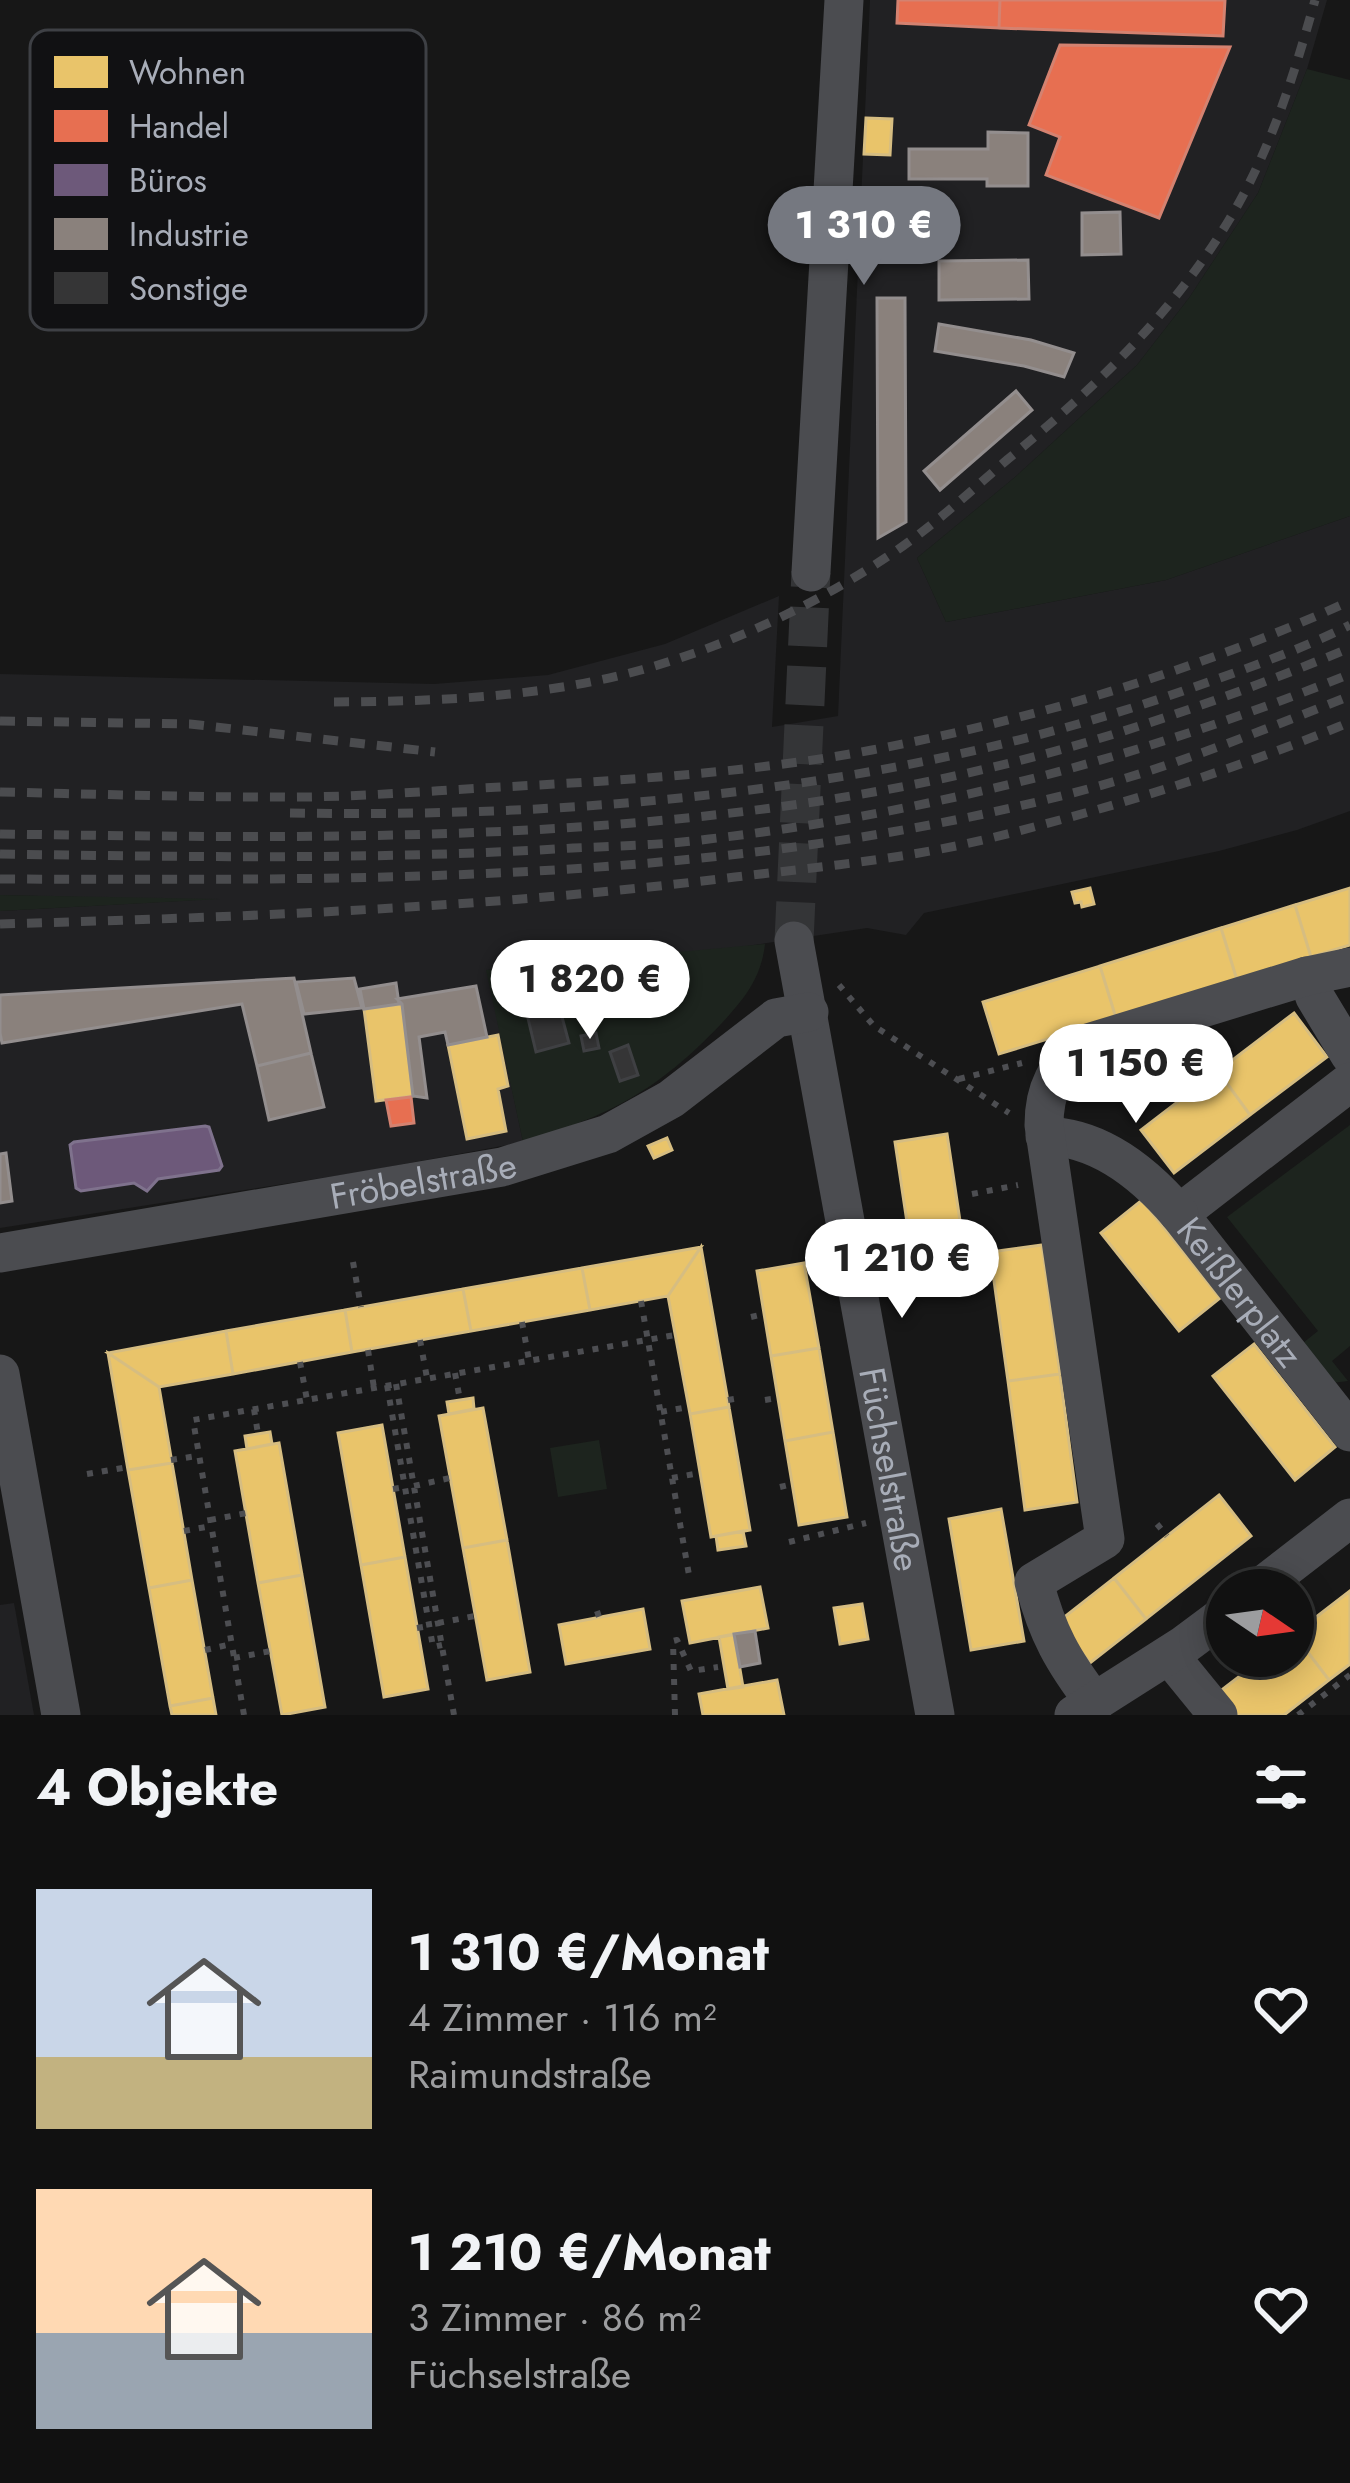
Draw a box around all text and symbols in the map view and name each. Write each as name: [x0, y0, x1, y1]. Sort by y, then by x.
legend: [30, 30, 426, 330]
text: Wohnen: [129, 49, 246, 96]
text: Handel: [129, 103, 229, 150]
text: Büros: [129, 157, 207, 204]
pin: 1 310 €: [753, 186, 975, 288]
text: 1 310 €: [795, 196, 933, 253]
text: Industrie: [129, 211, 249, 258]
text: Sonstige: [129, 265, 248, 312]
pin: 1 820 €: [479, 940, 701, 1042]
text: 1 820 €: [518, 950, 662, 1007]
pin: 1 150 €: [1025, 1024, 1247, 1126]
text: 1 150 €: [1066, 1034, 1206, 1091]
street label: Fröbelstraße: [326, 1138, 523, 1222]
street label: Keißlerplatz: [1165, 1206, 1316, 1378]
pin: 1 210 €: [791, 1219, 1013, 1321]
text: 1 210 €: [832, 1229, 972, 1286]
street label: Füchselstraße: [846, 1363, 934, 1575]
north arrow: [1206, 1569, 1314, 1677]
map controls: [1206, 1569, 1314, 1677]
text: 4 Objekte: [36, 1750, 278, 1824]
icon: filters: [1248, 1754, 1314, 1820]
text: 1 310 €/Monat: [408, 1915, 769, 1989]
icon: home: [132, 1937, 276, 2081]
icon: heart: [1248, 1976, 1314, 2042]
text: 4 Zimmer · 116 m²: [408, 1989, 716, 2046]
text: Raimundstraße: [408, 2046, 652, 2103]
text: 1 210 €/Monat: [408, 2215, 771, 2289]
icon: home: [132, 2237, 276, 2381]
icon: heart: [1248, 2276, 1314, 2342]
text: 3 Zimmer · 86 m²: [408, 2289, 701, 2346]
text: Füchselstraße: [408, 2346, 631, 2403]

